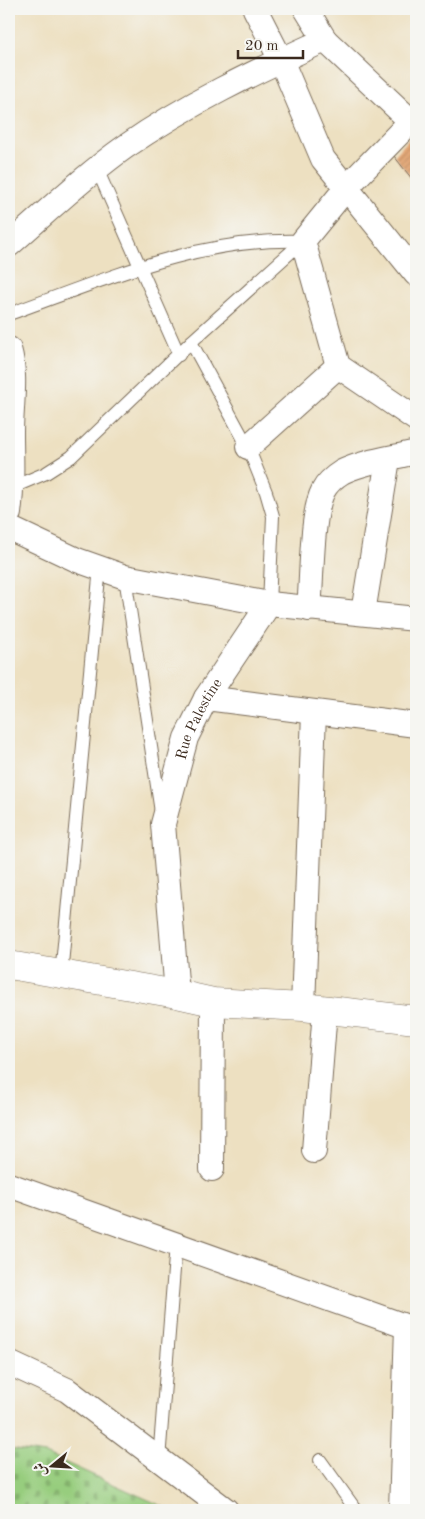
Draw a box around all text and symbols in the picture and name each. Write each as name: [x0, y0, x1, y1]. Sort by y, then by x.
scale bar: [238, 28, 302, 60]
text: 20 m: [245, 39, 279, 54]
street label: Rue Palestine: [175, 676, 226, 762]
north arrow: [28, 1442, 78, 1492]
text: ش: [32, 1461, 49, 1478]

